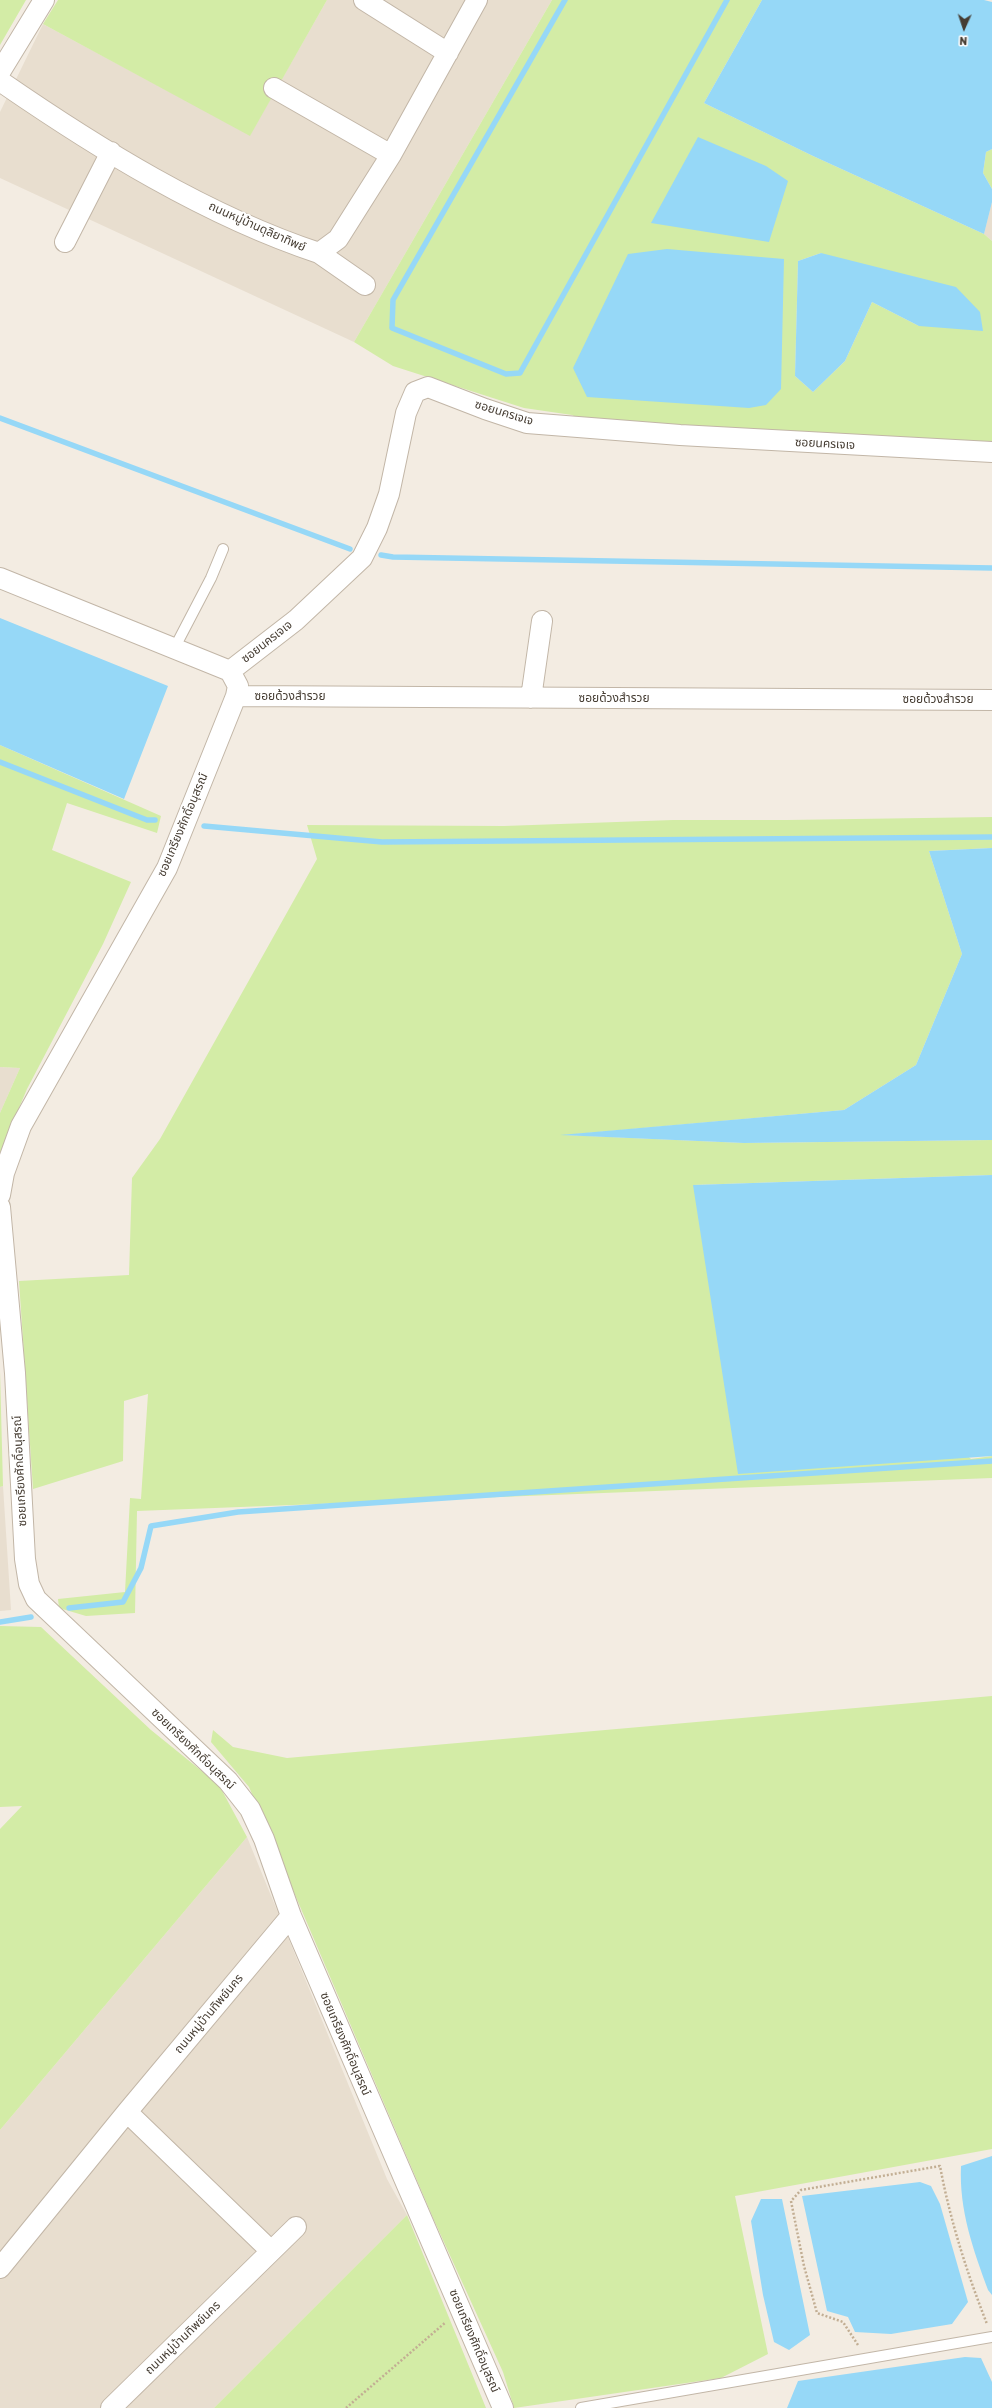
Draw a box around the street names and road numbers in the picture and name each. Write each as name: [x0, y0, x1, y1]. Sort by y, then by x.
street label: ถนนหมู่บ้านดุลิยาทิพย์: [206, 199, 308, 255]
street label: ซอยนครเจเจ: [473, 397, 535, 429]
street label: ซอยนครเจเจ: [794, 435, 856, 453]
street label: ซอยนครเจเจ: [239, 618, 295, 666]
street label: ซอยด้วงสำรวย: [254, 690, 326, 704]
street label: ซอยด้วงสำรวย: [578, 692, 650, 706]
street label: ซอยด้วงสำรวย: [902, 693, 974, 707]
street label: ซอยเกรียงศักดิ์อนุสรณ์: [155, 771, 211, 879]
street label: ซอยเกรียงศักดิ์อนุสรณ์: [10, 1415, 30, 1527]
street label: ซอยเกรียงศักดิ์อนุสรณ์: [148, 1705, 238, 1793]
street label: ถนนหมู่บ้านทิพย์นคร: [172, 1971, 246, 2057]
street label: ซอยเกรียงศักดิ์อนุสรณ์: [317, 1990, 373, 2098]
street label: ซอยเกรียงศักดิ์อนุสรณ์: [446, 2287, 502, 2395]
street label: ถนนหมู่บ้านทิพย์นคร: [142, 2298, 224, 2378]

